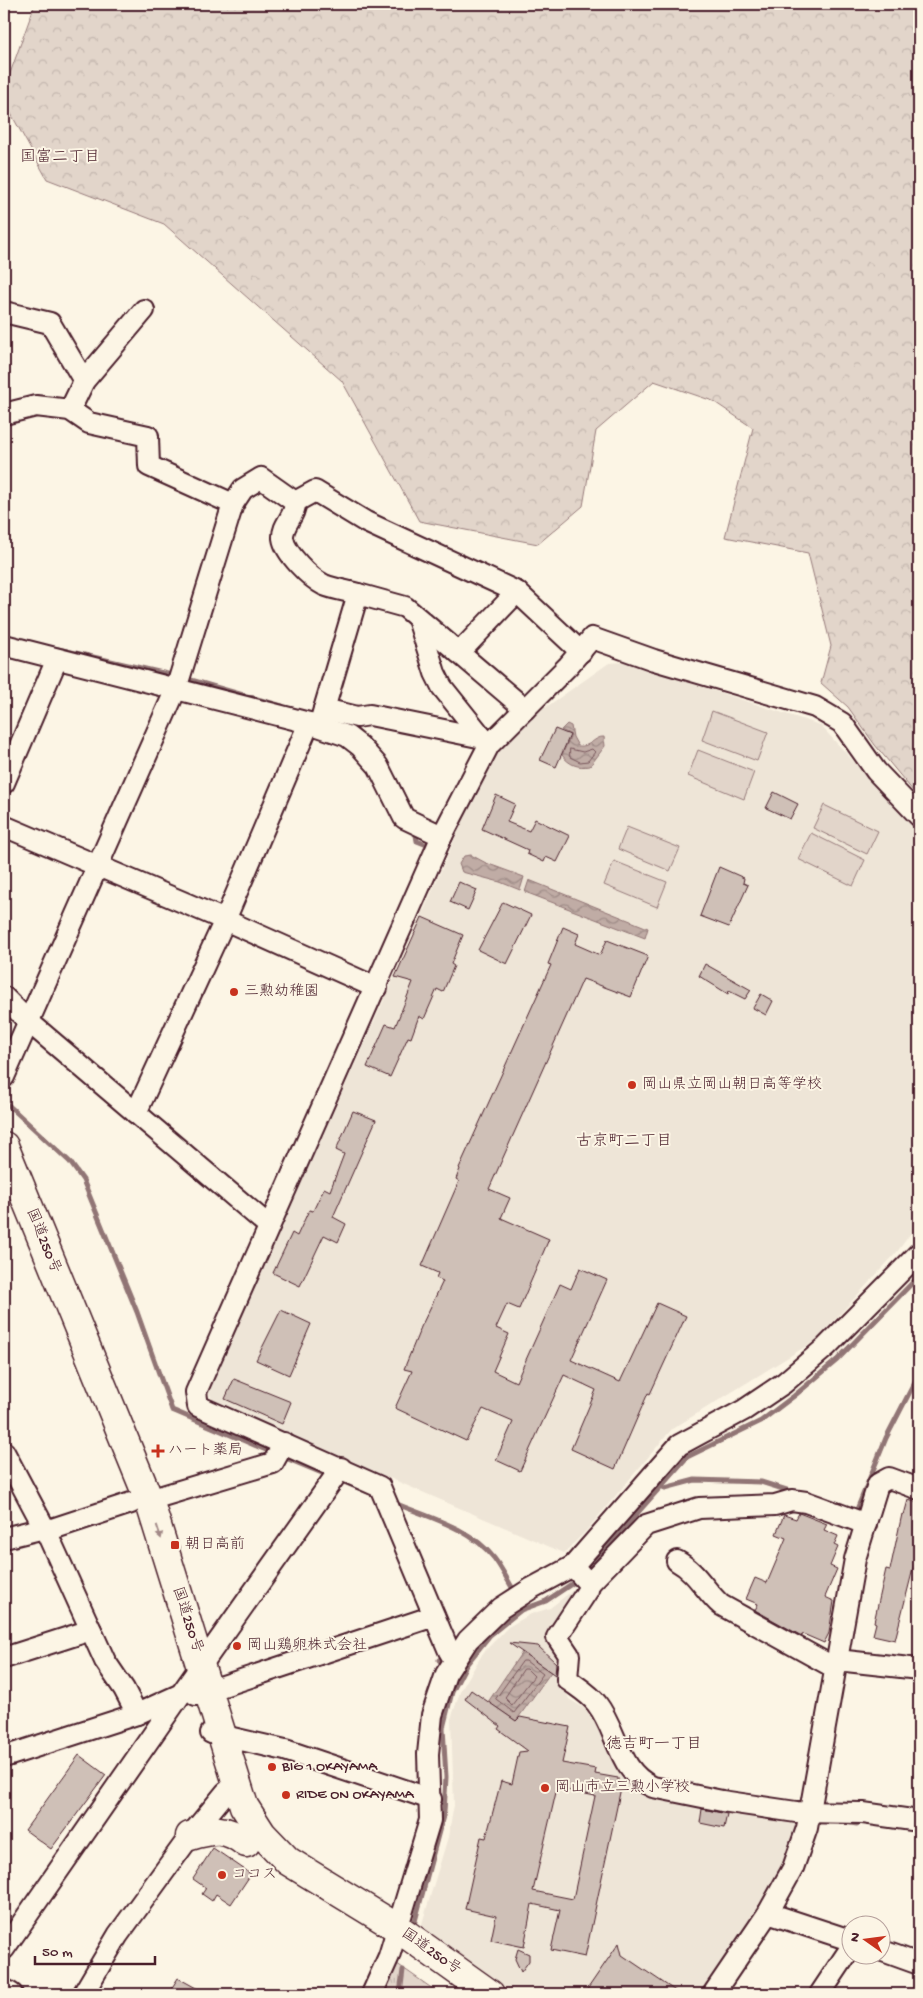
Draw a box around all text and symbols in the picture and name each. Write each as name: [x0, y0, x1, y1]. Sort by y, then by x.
district label: 国富二丁目: [20, 148, 100, 168]
place label: 三勲幼稚園: [244, 983, 319, 1001]
marker: 三勲幼稚園: [228, 986, 240, 998]
place label: 岡山県立岡山朝日高等学校: [642, 1075, 822, 1094]
marker: 岡山県立岡山朝日高等学校: [626, 1079, 638, 1091]
district label: 古京町二丁目: [576, 1132, 672, 1152]
street label: 国道250号: [22, 1206, 64, 1276]
place label: ハート薬局: [168, 1441, 243, 1460]
marker: ハート薬局: [152, 1445, 164, 1457]
one-way arrow: [156, 1525, 164, 1540]
place label: 朝日高前: [185, 1535, 245, 1554]
marker: 朝日高前: [169, 1539, 181, 1551]
street label: 国道250号: [168, 1585, 206, 1655]
place label: 岡山鶏卵株式会社: [247, 1636, 367, 1655]
marker: 岡山鶏卵株式会社: [231, 1640, 243, 1652]
district label: 徳吉町一丁目: [606, 1735, 702, 1755]
place label: BIG 1 OKAYAMA: [281, 1758, 378, 1776]
marker: BIG 1 OKAYAMA: [266, 1761, 278, 1773]
place label: 岡山市立三勲小学校: [555, 1779, 690, 1797]
marker: 岡山市立三勲小学校: [539, 1782, 551, 1794]
place label: RIDE ON OKAYAMA: [296, 1786, 415, 1804]
marker: RIDE ON OKAYAMA: [280, 1789, 292, 1801]
place label: ココス: [232, 1866, 277, 1884]
marker: ココス: [216, 1869, 228, 1881]
north arrow: [840, 1916, 890, 1966]
street label: 国道250号: [398, 1925, 464, 1979]
text: N: [846, 1931, 865, 1944]
scale bar: [35, 1933, 155, 1965]
text: 50 m: [42, 1944, 73, 1962]

